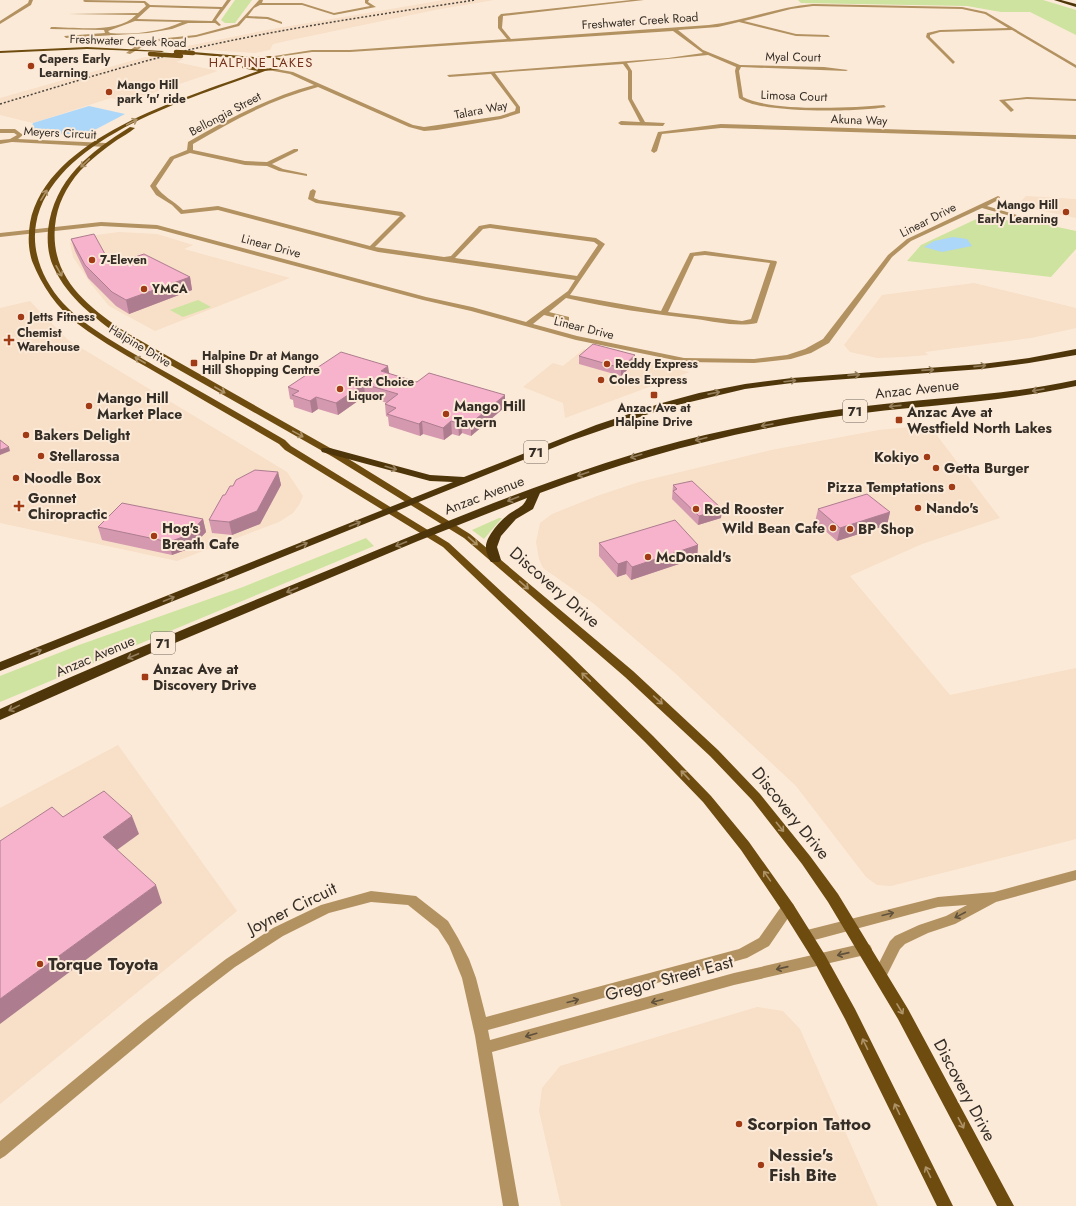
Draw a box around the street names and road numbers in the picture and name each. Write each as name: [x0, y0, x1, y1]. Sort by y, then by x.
street label: Freshwater Creek Road: [581, 8, 699, 34]
street label: Freshwater Creek Road: [69, 30, 187, 52]
street label: Myal Court: [765, 48, 821, 66]
street label: Limosa Court: [760, 86, 828, 106]
street label: Bellongia Street: [186, 87, 264, 141]
street label: Talara Way: [453, 96, 510, 124]
street label: Akuna Way: [830, 110, 888, 130]
street label: Meyers Circuit: [23, 122, 97, 144]
street label: Linear Drive: [897, 198, 959, 242]
street label: Linear Drive: [239, 229, 303, 263]
street label: Linear Drive: [552, 312, 616, 344]
street label: Halpine Drive: [105, 320, 175, 372]
street label: Anzac Avenue: [874, 375, 960, 403]
road number: 71: [843, 400, 867, 422]
road number: 71: [524, 441, 548, 463]
street label: Anzac Avenue: [441, 471, 527, 519]
street label: Discovery Drive: [505, 541, 606, 633]
street label: Anzac Avenue: [52, 630, 138, 682]
road number: 71: [151, 632, 175, 654]
street label: Discovery Drive: [746, 762, 836, 865]
street label: Joyner Circuit: [242, 876, 341, 941]
street label: Gregor Street East: [602, 949, 736, 1007]
street label: Discovery Drive: [928, 1035, 1002, 1146]

